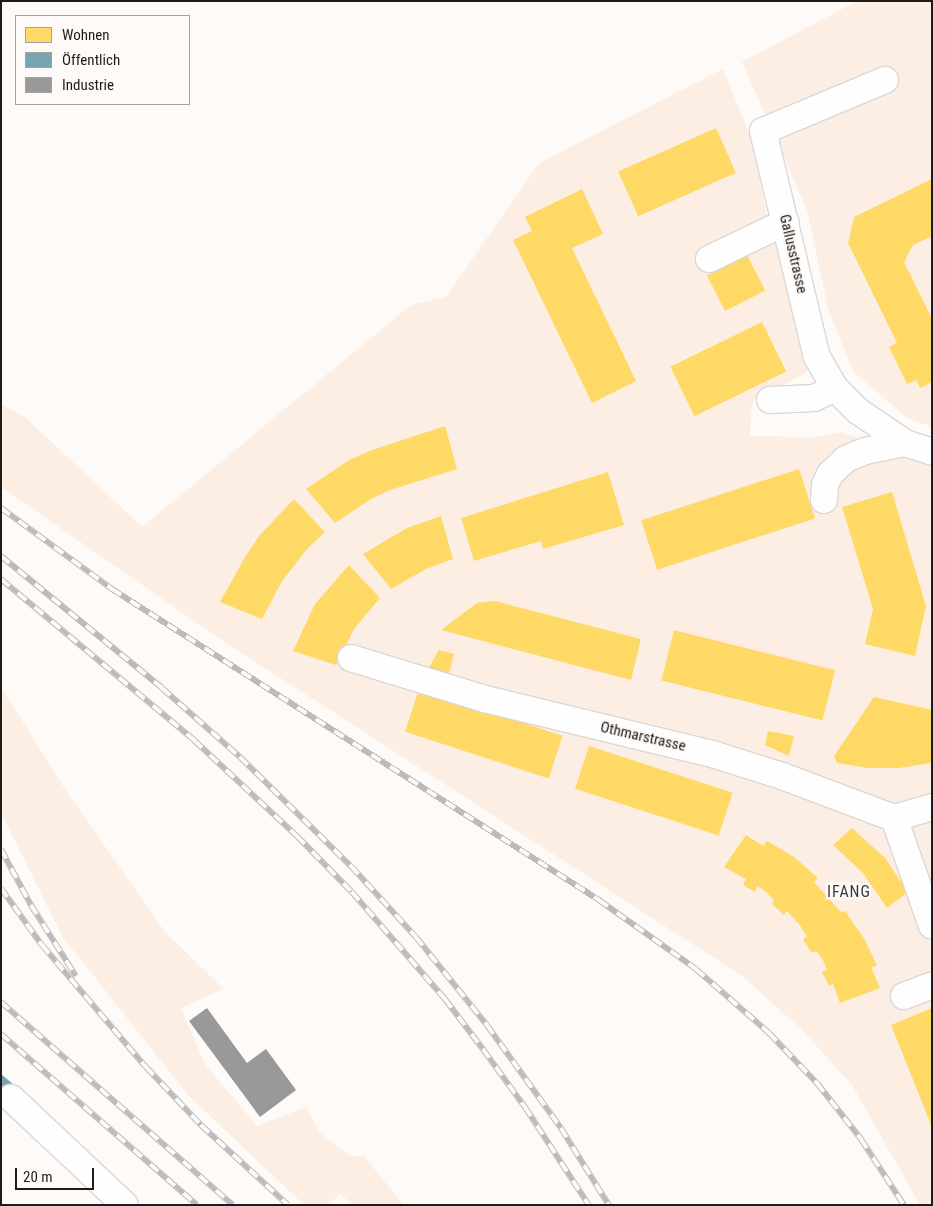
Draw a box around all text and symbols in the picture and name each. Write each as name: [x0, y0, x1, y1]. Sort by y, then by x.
legend: [15, 15, 190, 105]
text: Wohnen: [62, 26, 110, 44]
text: Öffentlich: [62, 51, 120, 69]
text: Industrie: [62, 76, 114, 94]
street label: Gallusstrasse: [775, 213, 811, 295]
street label: Othmarstrasse: [598, 718, 688, 756]
district label: IFANG: [826, 882, 872, 902]
scale bar: [18, 1158, 96, 1190]
text: 20 m: [23, 1168, 53, 1186]

